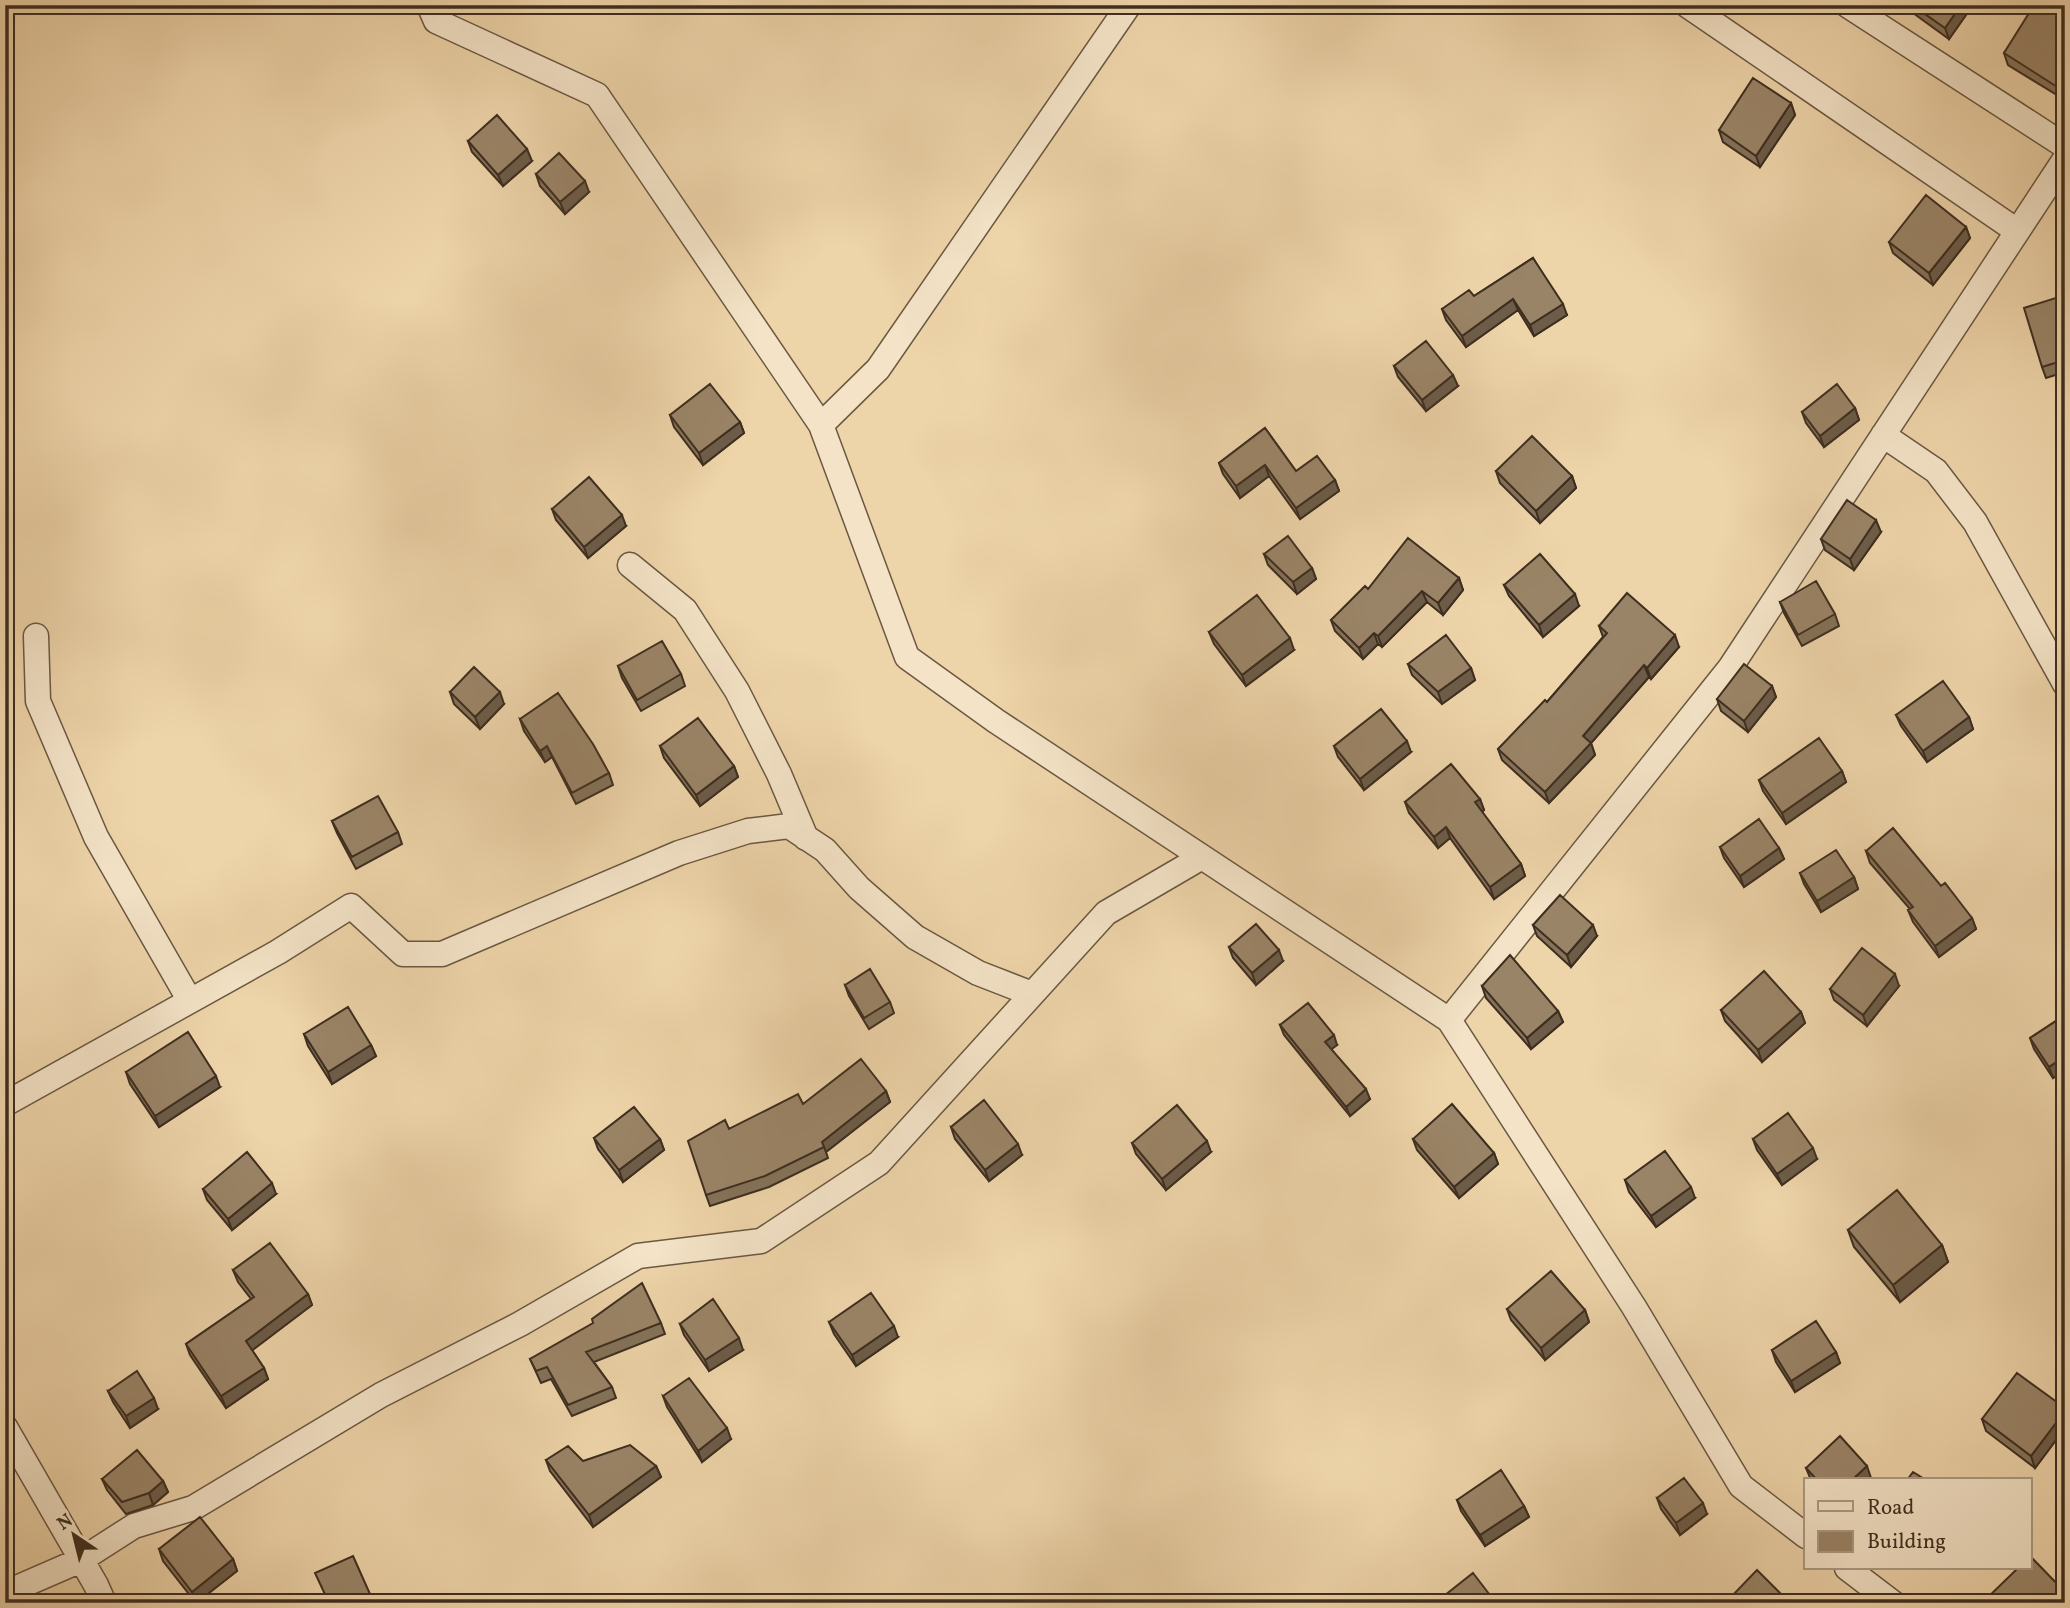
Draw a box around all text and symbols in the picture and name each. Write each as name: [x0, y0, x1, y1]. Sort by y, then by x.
legend: [1804, 1478, 2032, 1570]
text: Road: [1867, 1494, 1914, 1523]
north arrow: [38, 1500, 108, 1570]
text: N: [52, 1508, 79, 1537]
text: Building: [1867, 1528, 1946, 1557]

